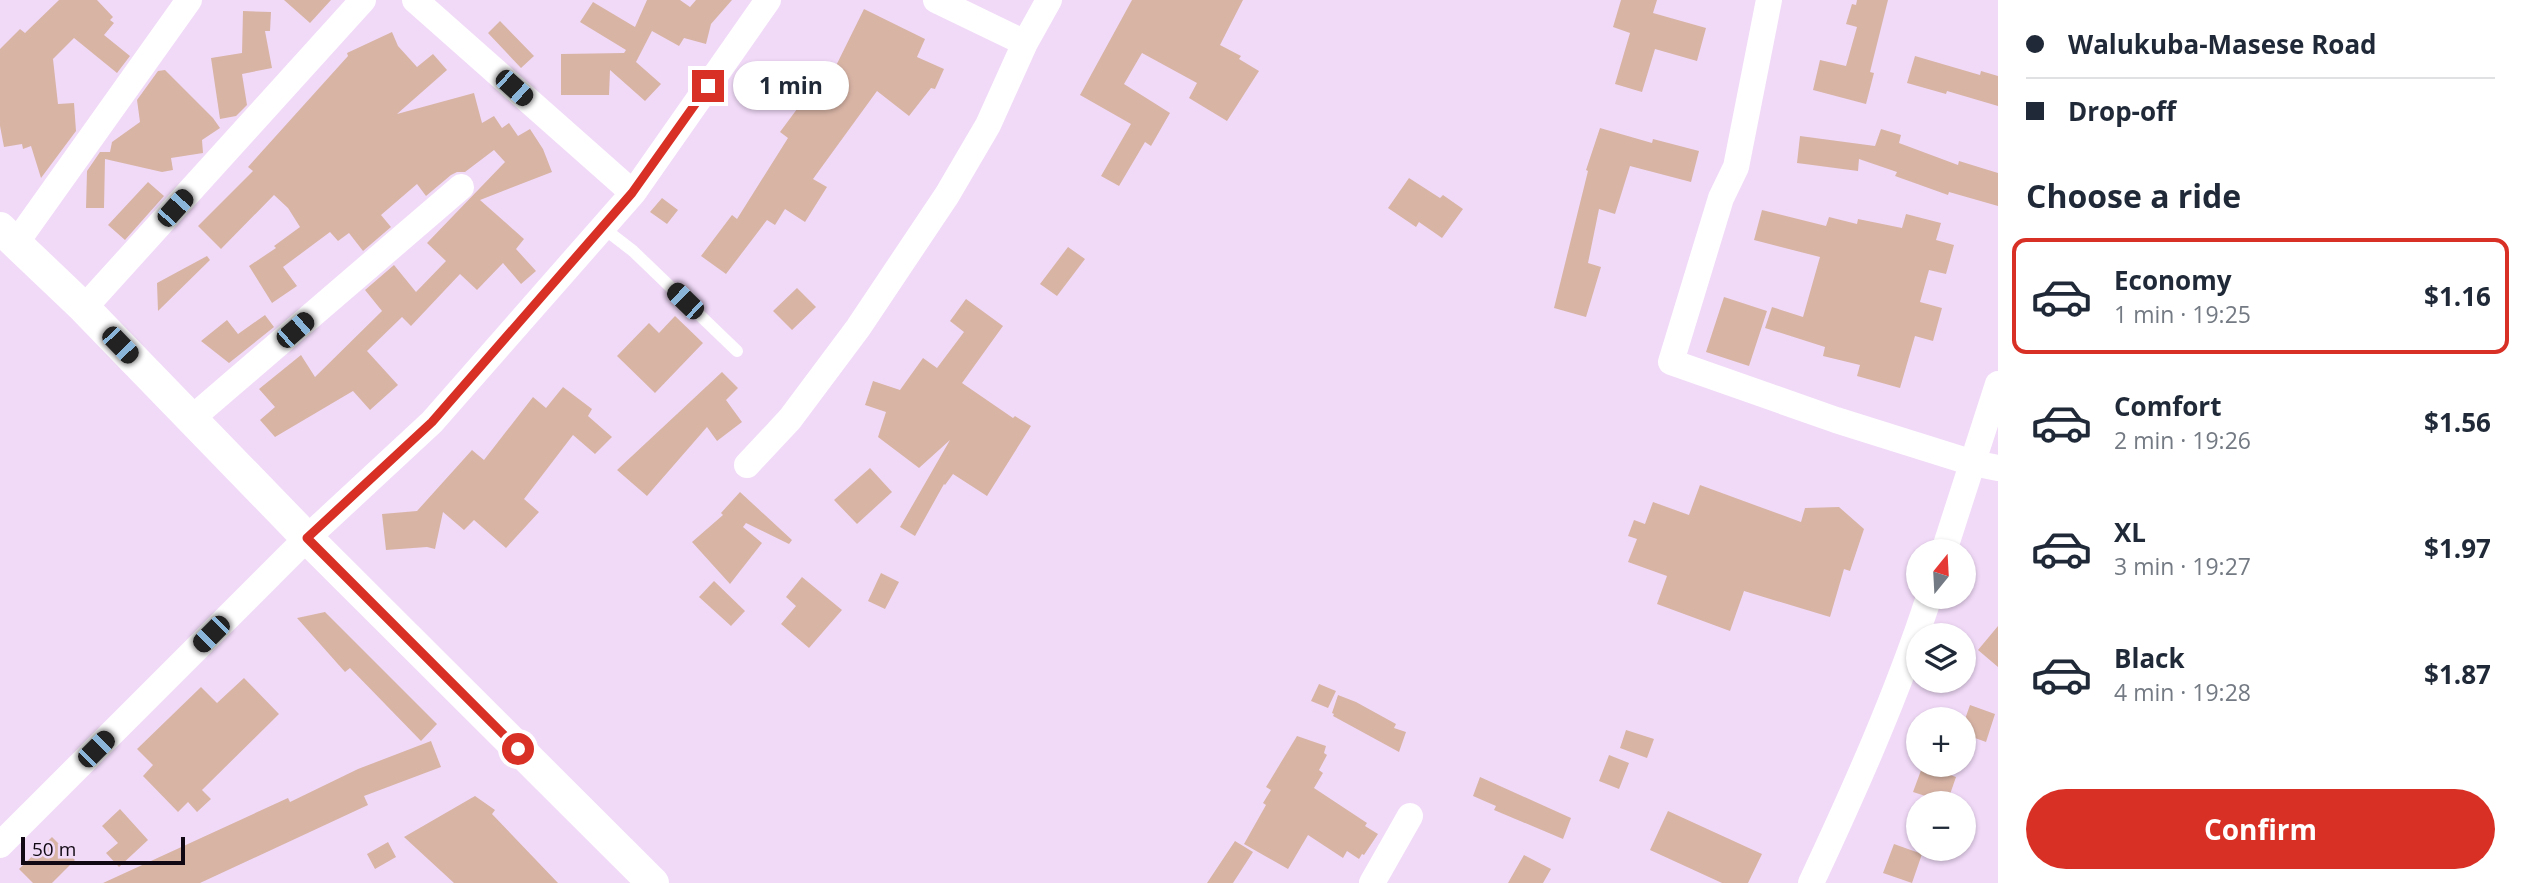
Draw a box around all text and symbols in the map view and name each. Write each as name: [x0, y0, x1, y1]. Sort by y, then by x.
text: Walukuba-Masese Road: [2068, 26, 2377, 62]
callout: 1 min: [732, 62, 848, 110]
car: [492, 66, 537, 110]
text: 1 min: [759, 69, 823, 101]
route end: [692, 70, 724, 102]
text: Drop-off: [2068, 93, 2176, 129]
text: Choose a ride: [2026, 174, 2241, 217]
car: [154, 185, 197, 231]
text: Economy: [2114, 262, 2232, 298]
icon: car: [2030, 265, 2093, 328]
text: $1.16: [2424, 278, 2491, 314]
car: [663, 279, 708, 323]
text: 1 min · 19:25: [2114, 298, 2251, 330]
car: [273, 308, 318, 352]
car: [98, 323, 143, 367]
text: Comfort: [2114, 388, 2221, 424]
icon: car: [2030, 391, 2093, 454]
text: $1.56: [2424, 404, 2491, 440]
text: 2 min · 19:26: [2114, 424, 2251, 456]
text: XL: [2114, 514, 2146, 550]
icon: car: [2030, 517, 2093, 580]
text: $1.97: [2424, 530, 2491, 566]
north arrow: [1906, 539, 1976, 609]
map controls: [1906, 539, 1976, 861]
text: 3 min · 19:27: [2114, 550, 2251, 582]
car: [189, 612, 234, 656]
button: layers: [1906, 623, 1976, 693]
text: Black: [2114, 640, 2185, 676]
icon: car: [2030, 643, 2093, 706]
text: $1.87: [2424, 656, 2491, 692]
text: 4 min · 19:28: [2114, 676, 2251, 708]
button: +: [1906, 707, 1976, 777]
car: [74, 727, 119, 771]
route start: [502, 733, 534, 765]
button: Confirm: [2026, 789, 2495, 869]
button: −: [1906, 791, 1976, 861]
scale bar: [21, 834, 186, 866]
text: 50 m: [32, 836, 76, 862]

